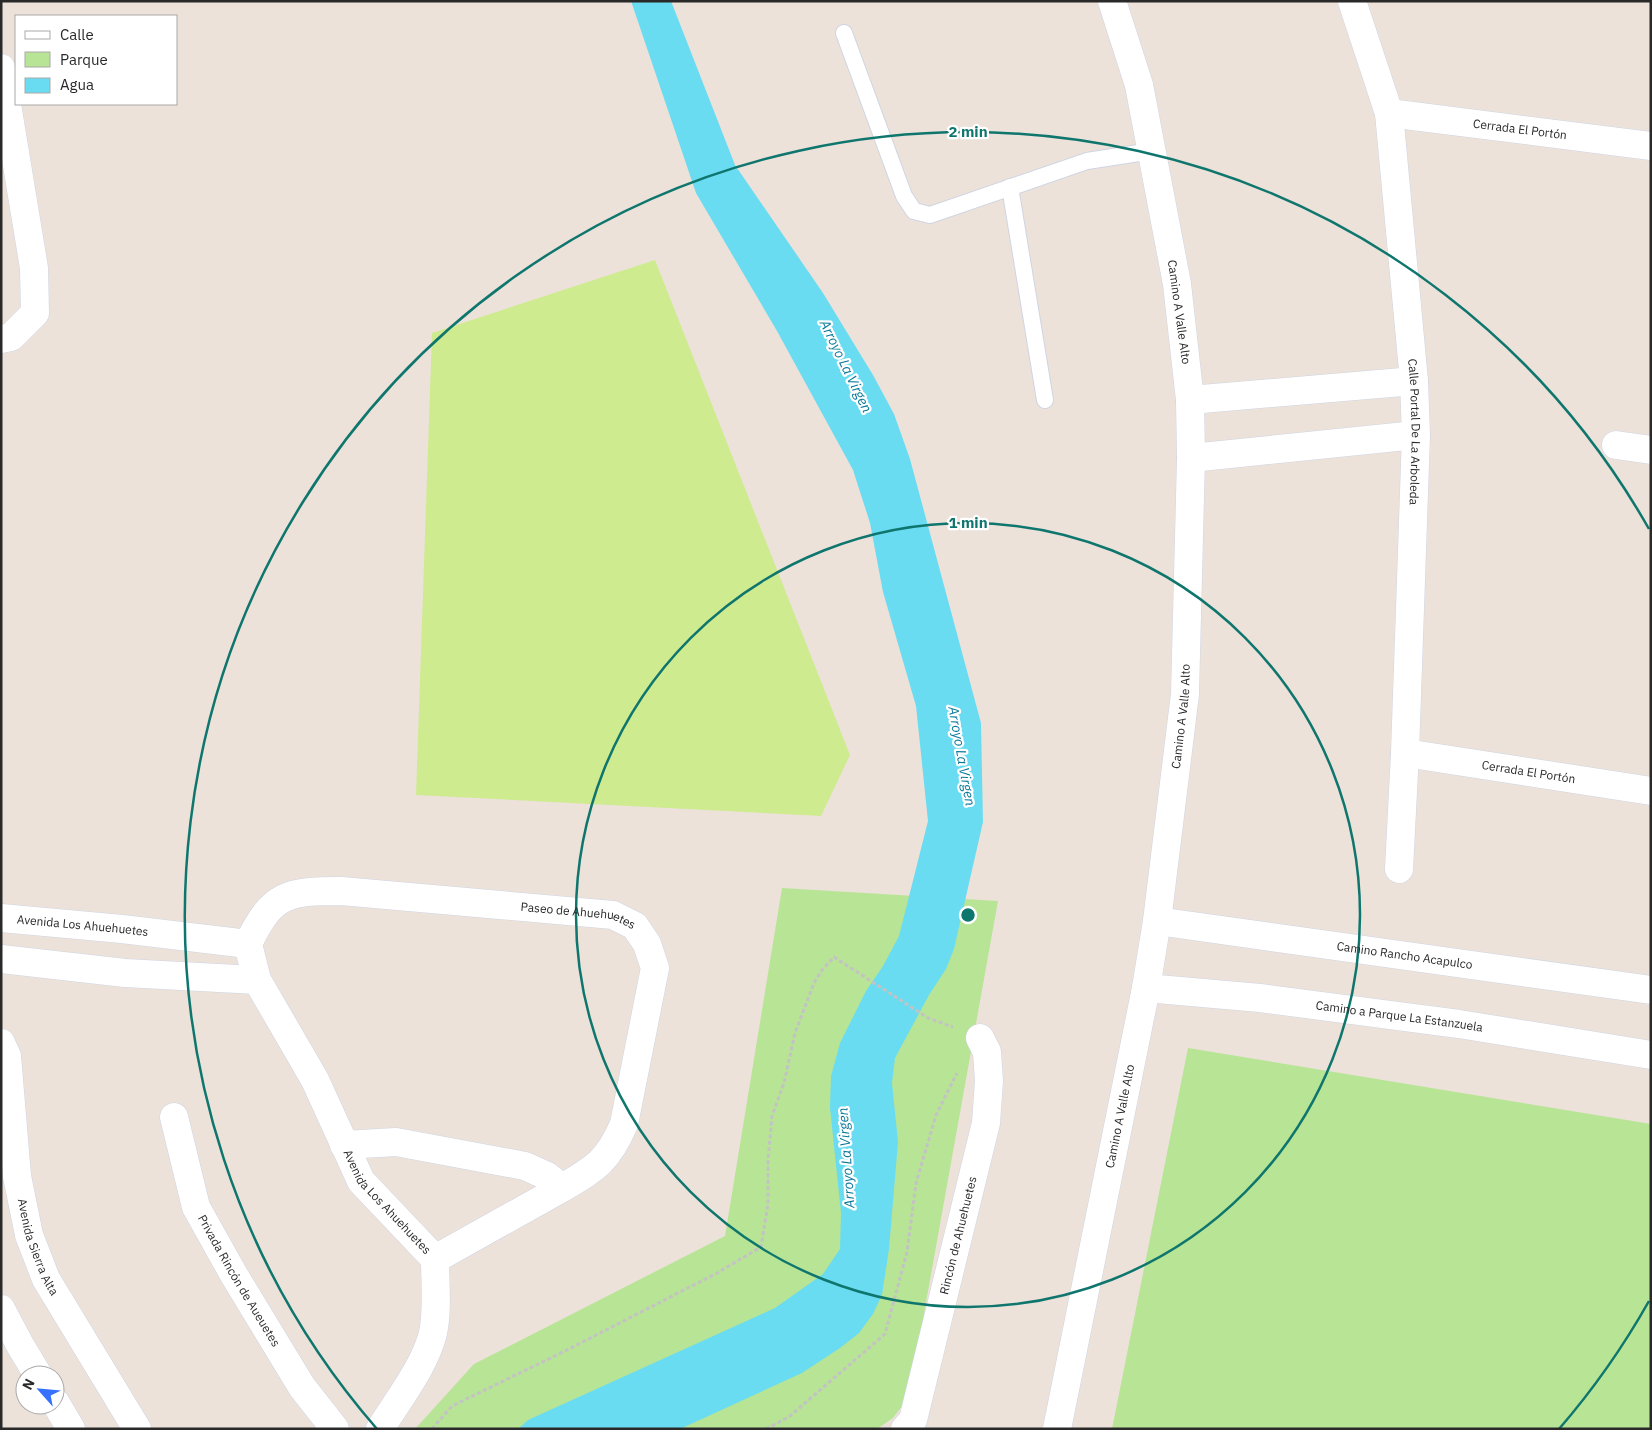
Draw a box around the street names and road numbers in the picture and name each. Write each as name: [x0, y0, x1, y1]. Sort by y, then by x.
street label: Cerrada El Portón: [1472, 116, 1568, 142]
street label: Camino A Valle Alto: [1165, 259, 1194, 365]
street label: Calle Portal De La Arboleda: [1405, 358, 1424, 506]
street label: Camino A Valle Alto: [1168, 663, 1193, 770]
street label: Cerrada El Portón: [1481, 757, 1576, 786]
street label: Paseo de Ahuehuetes: [520, 899, 638, 932]
street label: Avenida Los Ahuehuetes: [16, 911, 149, 939]
street label: Camino Rancho Acapulco: [1336, 938, 1474, 972]
street label: Camino a Parque La Estanzuela: [1315, 997, 1485, 1035]
street label: Camino A Valle Alto: [1102, 1063, 1137, 1169]
street label: Avenida Los Ahuehuetes: [341, 1147, 435, 1257]
street label: Rincón de Ahuehuetes: [936, 1175, 980, 1296]
street label: Avenida Sierra Alta: [15, 1197, 62, 1298]
street label: Privada Rincón de Aueuetes: [195, 1212, 284, 1349]

